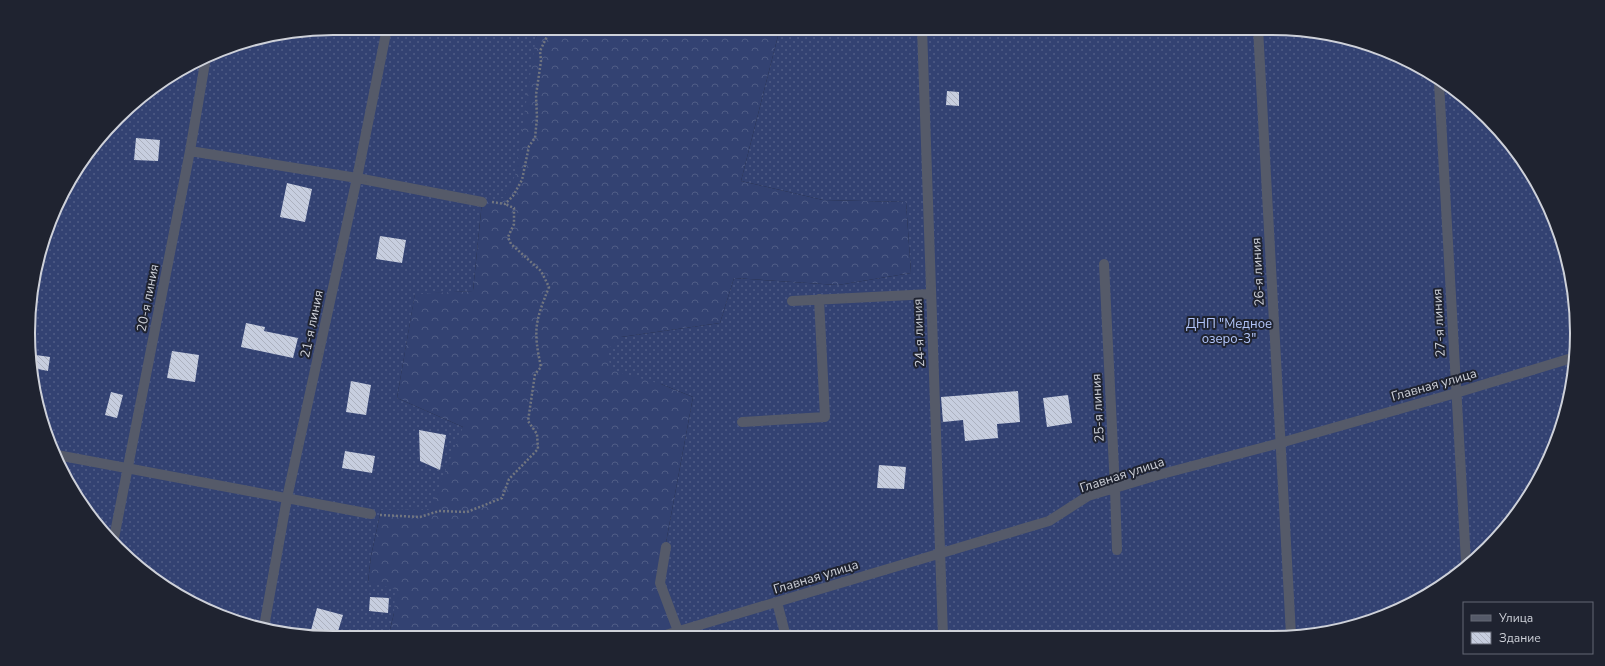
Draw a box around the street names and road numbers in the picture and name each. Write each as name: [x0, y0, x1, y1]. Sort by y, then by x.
street label: 26-я линия: [1247, 237, 1269, 307]
street label: 20-я линия: [133, 263, 163, 333]
street label: 27-я линия: [1428, 288, 1450, 358]
street label: 21-я линия: [296, 289, 328, 359]
street label: 24-я линия: [909, 298, 929, 368]
street label: Главная улица: [1389, 364, 1479, 406]
street label: 25-я линия: [1087, 373, 1109, 443]
street label: Главная улица: [1077, 453, 1167, 497]
street label: Главная улица: [771, 556, 861, 598]

